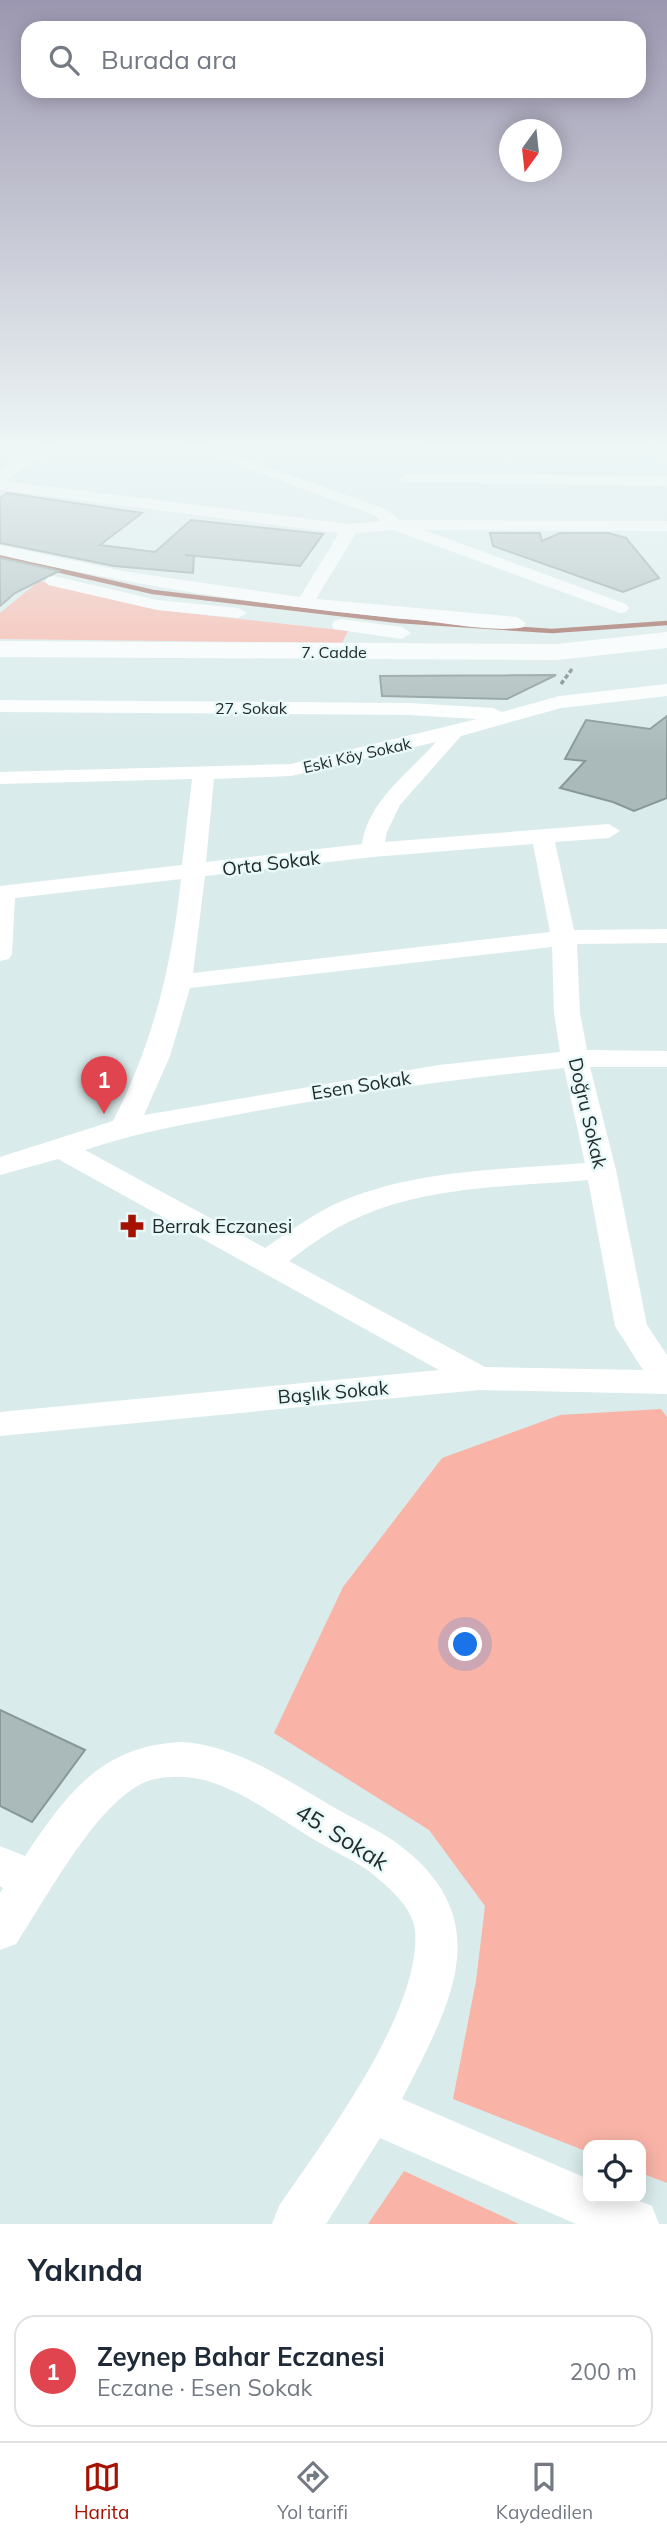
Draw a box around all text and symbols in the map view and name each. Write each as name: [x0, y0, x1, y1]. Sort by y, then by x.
search box: [21, 21, 646, 98]
icon: search: [45, 41, 83, 79]
text: Burada ara: [101, 43, 237, 76]
north arrow: [499, 119, 562, 182]
street label: 7. Cadde: [301, 642, 367, 662]
street label: 27. Sokak: [215, 698, 288, 718]
street label: Eski Köy Sokak: [301, 733, 414, 777]
street label: Orta Sokak: [221, 845, 322, 881]
street label: Doğru Sokak: [564, 1055, 612, 1171]
pin: 1: [81, 1056, 127, 1114]
street label: Esen Sokak: [310, 1065, 413, 1105]
pharmacy icon: Berrak Eczanesi: [118, 1212, 146, 1240]
place label: Berrak Eczanesi: [152, 1214, 292, 1238]
street label: Başlık Sokak: [277, 1375, 390, 1409]
your location: [448, 1627, 482, 1661]
street label: 45. Sokak: [291, 1797, 395, 1877]
map controls: [583, 2140, 646, 2203]
button: locate: [583, 2140, 646, 2203]
text: Yakında: [28, 2251, 143, 2289]
text: Zeynep Bahar Eczanesi: [97, 2340, 385, 2373]
text: 1: [46, 2357, 60, 2386]
text: 200 m: [569, 2357, 637, 2386]
text: Eczane · Esen Sokak: [97, 2373, 312, 2402]
tab: Harita: [74, 2458, 129, 2524]
tab: Yol tarifi: [277, 2458, 348, 2524]
tab: Kaydedilen: [496, 2458, 593, 2524]

